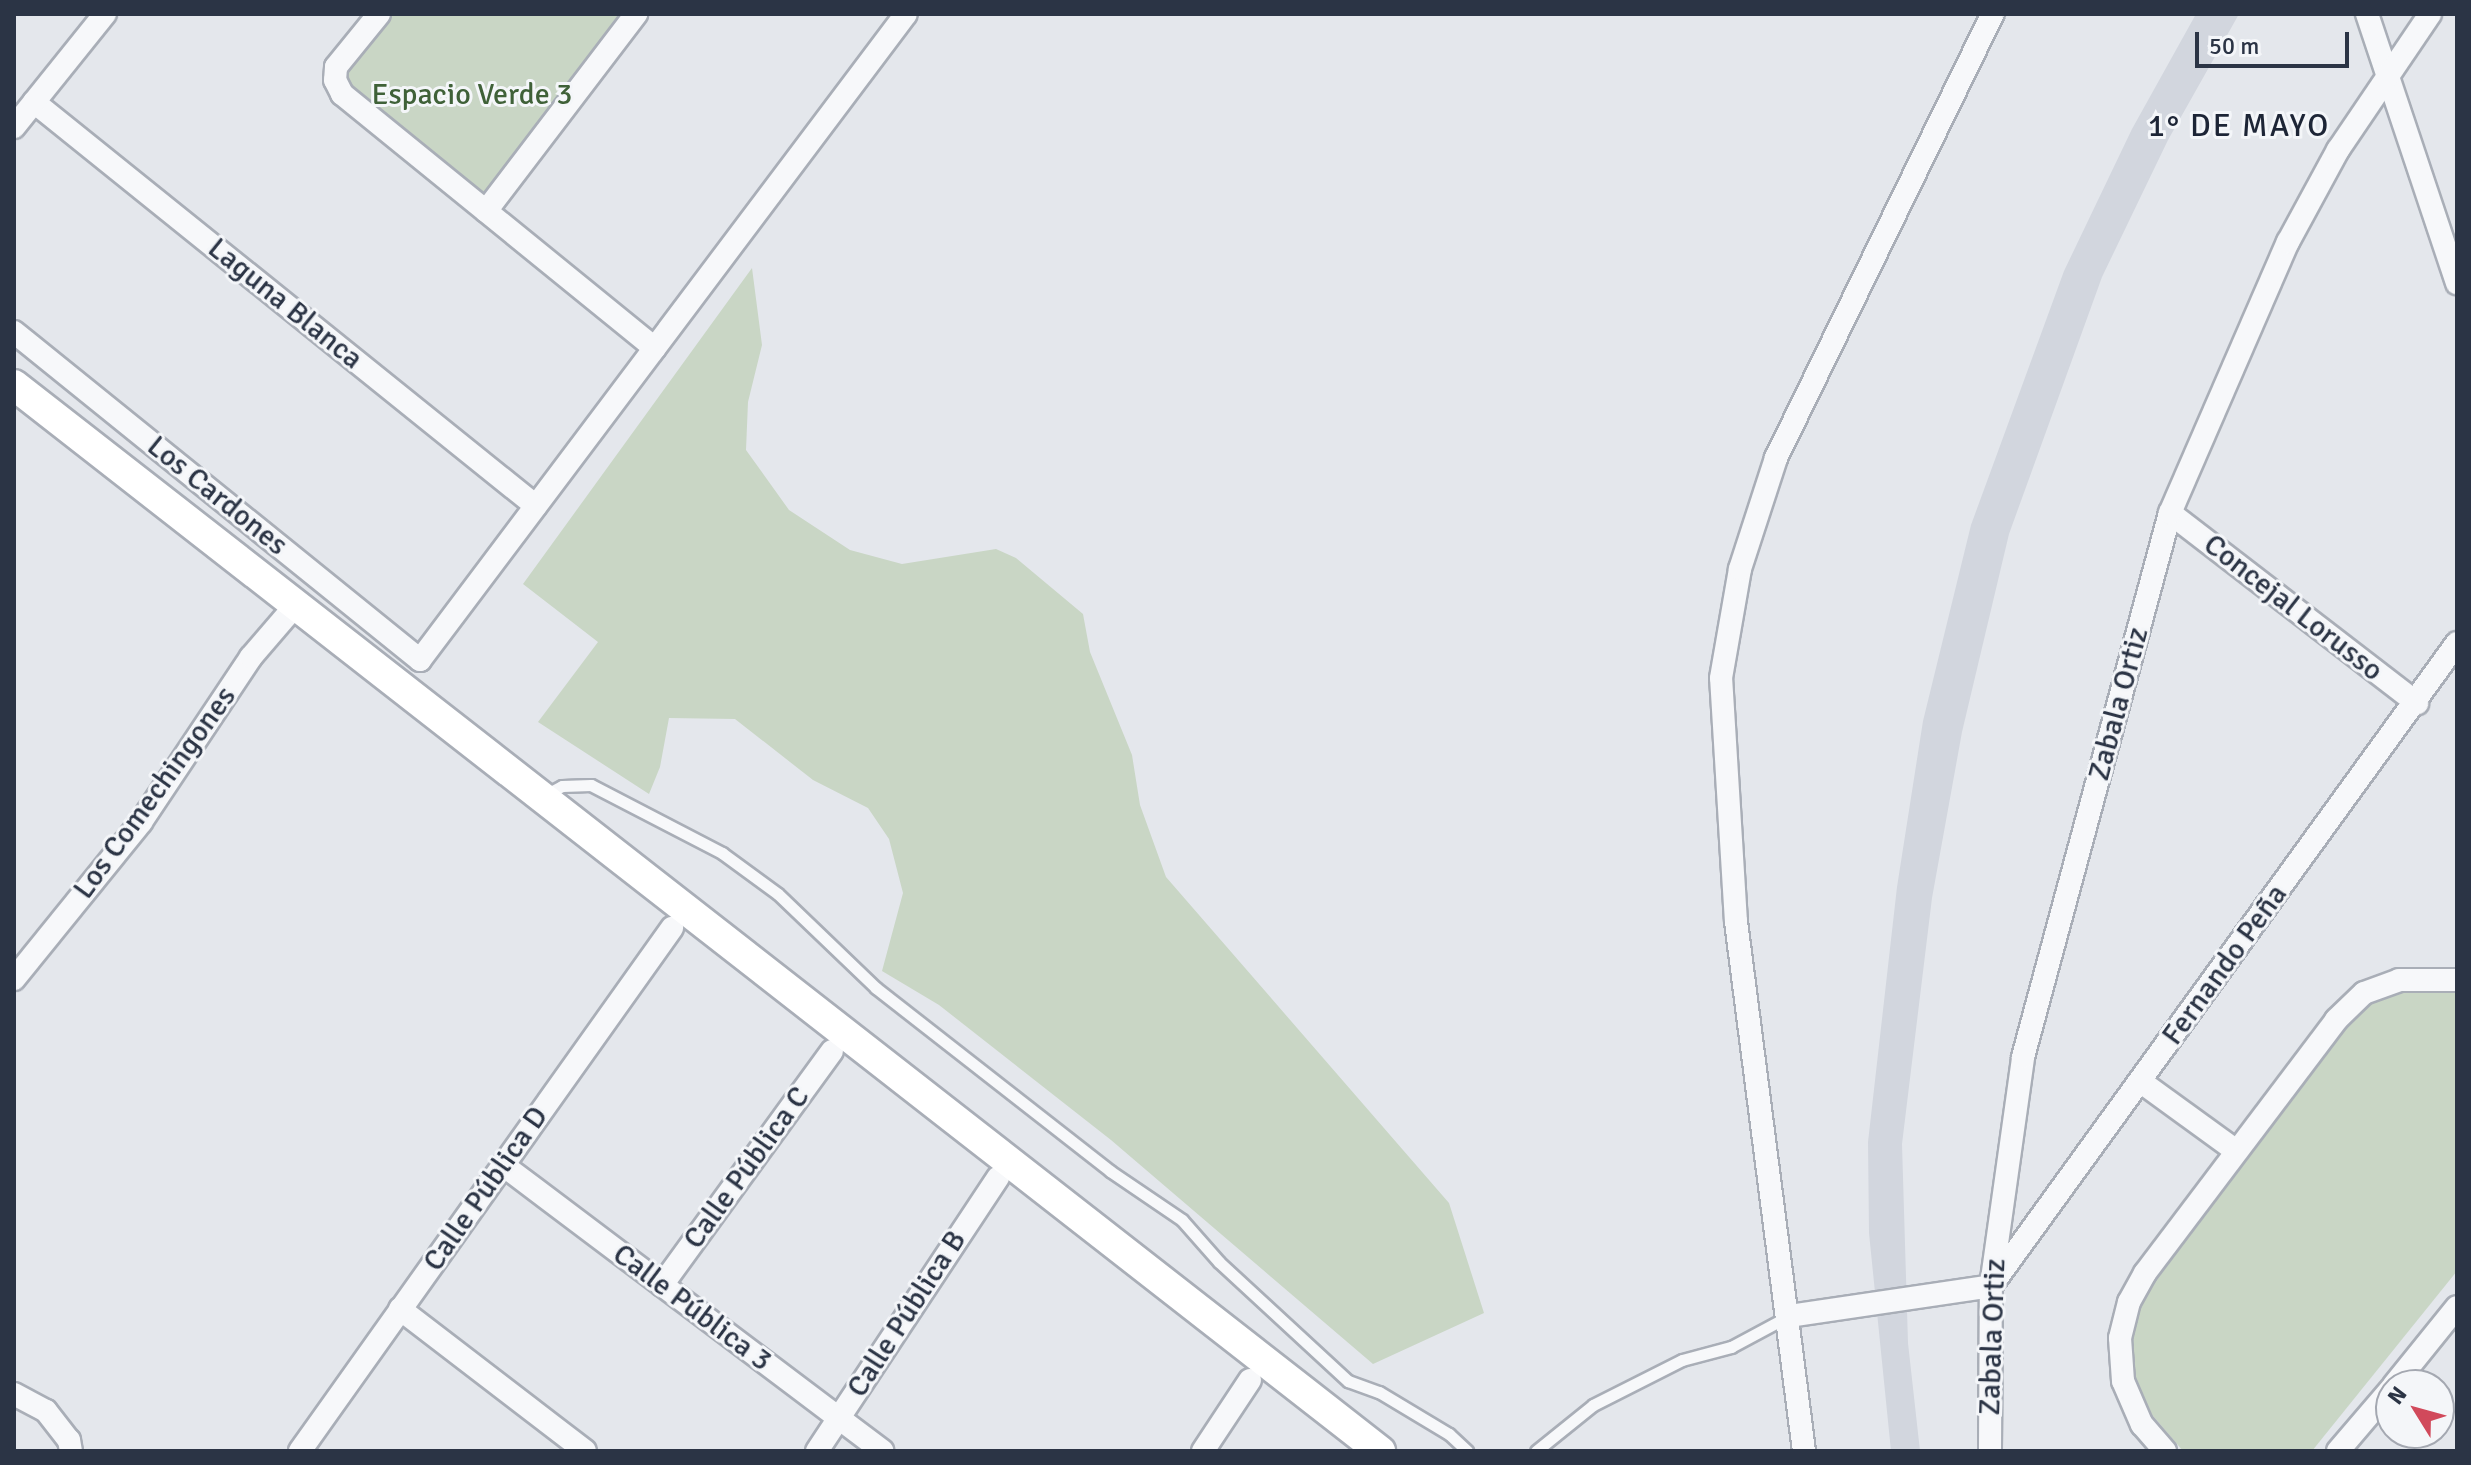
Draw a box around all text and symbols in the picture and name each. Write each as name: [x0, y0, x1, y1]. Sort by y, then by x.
scale bar: [2199, 16, 2353, 66]
text: 50 m: [2209, 31, 2259, 61]
park label: Espacio Verde 3: [371, 77, 573, 113]
district label: 1° DE MAYO: [2148, 107, 2330, 145]
street label: Laguna Blanca: [200, 231, 370, 377]
street label: Los Cardones: [140, 428, 294, 564]
street label: Concejal Lorusso: [2196, 527, 2390, 689]
street label: Zabala Ortiz: [2081, 624, 2157, 784]
street label: Los Comechingones: [66, 680, 244, 906]
street label: Fernando Peña: [2155, 878, 2295, 1052]
street label: Calle Pública C: [676, 1080, 818, 1256]
street label: Calle Pública D: [416, 1100, 556, 1278]
street label: Calle Pública B: [840, 1224, 974, 1404]
street label: Calle Pública 3: [605, 1237, 779, 1379]
street label: Zabala Ortiz: [1972, 1258, 2014, 1416]
north arrow: [2375, 1369, 2455, 1449]
text: N: [2382, 1381, 2412, 1410]

